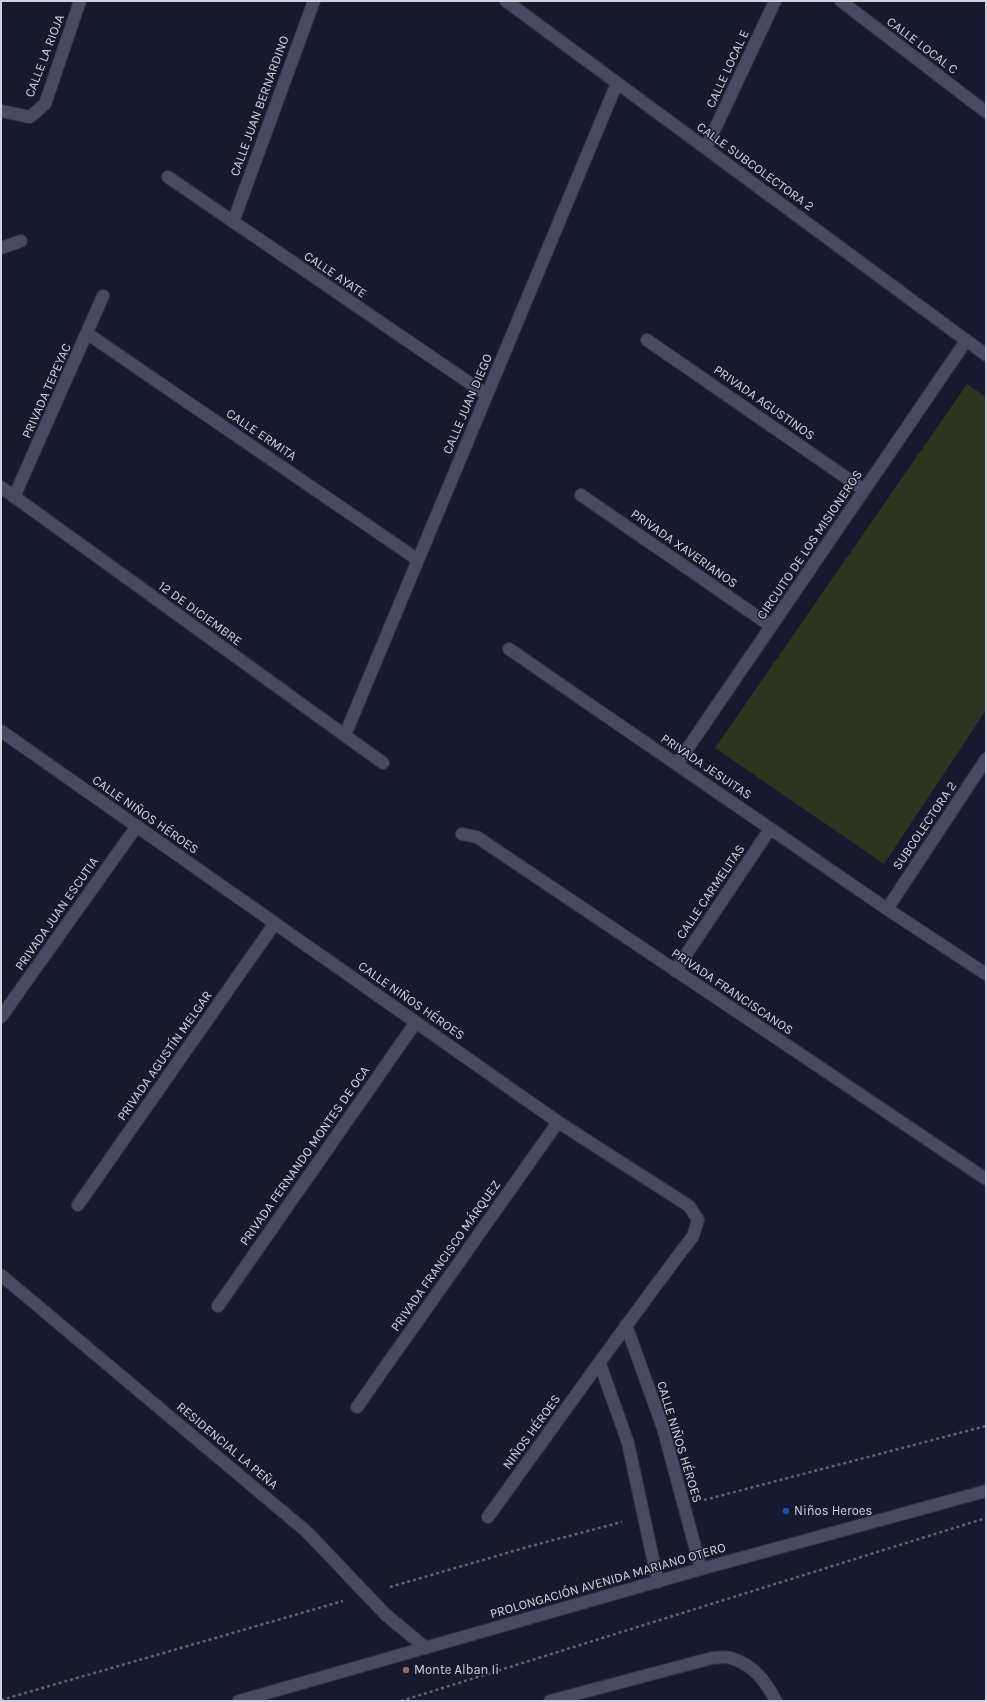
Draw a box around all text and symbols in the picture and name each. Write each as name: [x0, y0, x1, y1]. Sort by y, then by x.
street label: CALLE LA RIOJA: [22, 12, 68, 100]
street label: CALLE LOCAL C: [883, 14, 961, 78]
street label: CALLE LOCAL E: [703, 27, 753, 111]
street label: CALLE JUAN BERNARDINO: [227, 34, 293, 178]
street label: CALLE SUBCOLECTORA 2: [693, 119, 817, 215]
street label: CALLE AYATE: [301, 248, 369, 302]
street label: PRIVADA TEPEYAC: [19, 341, 75, 441]
street label: CALLE JUAN DIEGO: [440, 351, 496, 457]
street label: PRIVADA AGUSTINOS: [710, 362, 818, 444]
street label: CALLE ERMITA: [223, 406, 299, 464]
street label: CIRCUITO DE LOS MISIONEROS: [754, 467, 866, 623]
street label: PRIVADA XAVERIANOS: [628, 506, 740, 592]
street label: 12 DE DICIEMBRE: [155, 578, 245, 650]
street label: PRIVADA JESUITAS: [658, 731, 754, 803]
street label: CALLE NIÑOS HÉROES: [89, 772, 201, 858]
street label: SUBCOLECTORA 2: [890, 779, 960, 873]
street label: CALLE CARMELITAS: [674, 842, 748, 942]
street label: PRIVADA JUAN ESCUTIA: [12, 854, 102, 974]
street label: PRIVADA FRANCISCANOS: [668, 945, 796, 1039]
street label: CALLE NIÑOS HÉROES: [355, 958, 467, 1044]
street label: PRIVADA AGUSTÍN MELGAR: [114, 988, 216, 1124]
street label: PRIVADA FERNANDO MONTES DE OCA: [237, 1063, 373, 1249]
street label: PRIVADA FRANCISCO MÁRQUEZ: [388, 1177, 504, 1335]
street label: CALLE NIÑOS HÉROES: [653, 1379, 705, 1505]
street label: NIÑOS HÉROES: [500, 1392, 564, 1472]
street label: RESIDENCIAL LA PEÑA: [173, 1399, 281, 1493]
place label: Niños Heroes: [794, 1503, 872, 1519]
marker: Niños Heroes: [781, 1506, 791, 1516]
street label: PROLONGACIÓN AVENIDA MARIANO OTERO: [488, 1540, 728, 1622]
place label: Monte Alban Ii: [414, 1662, 499, 1678]
marker: Monte Alban Ii: [401, 1665, 411, 1675]

